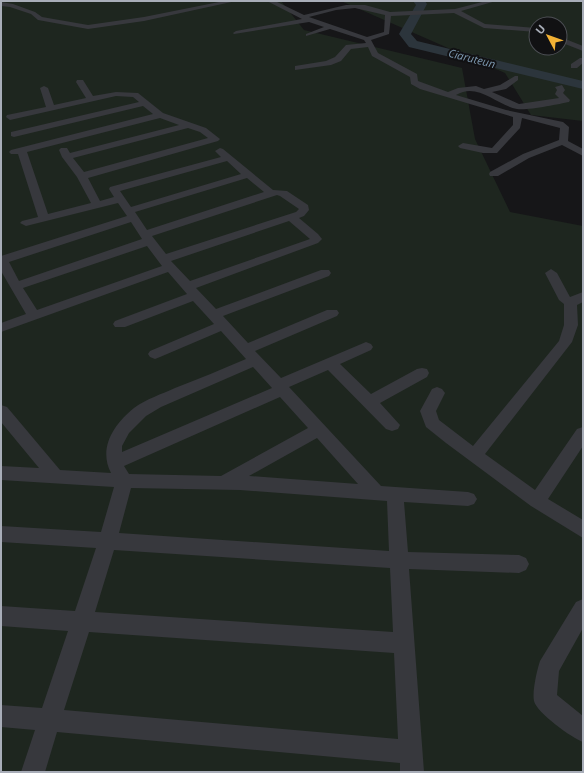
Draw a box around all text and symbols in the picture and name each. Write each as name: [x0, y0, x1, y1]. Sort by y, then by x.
north arrow: [528, 16, 568, 56]
text: U: [532, 21, 548, 37]
water label: Ciaruteun: [447, 45, 497, 71]

